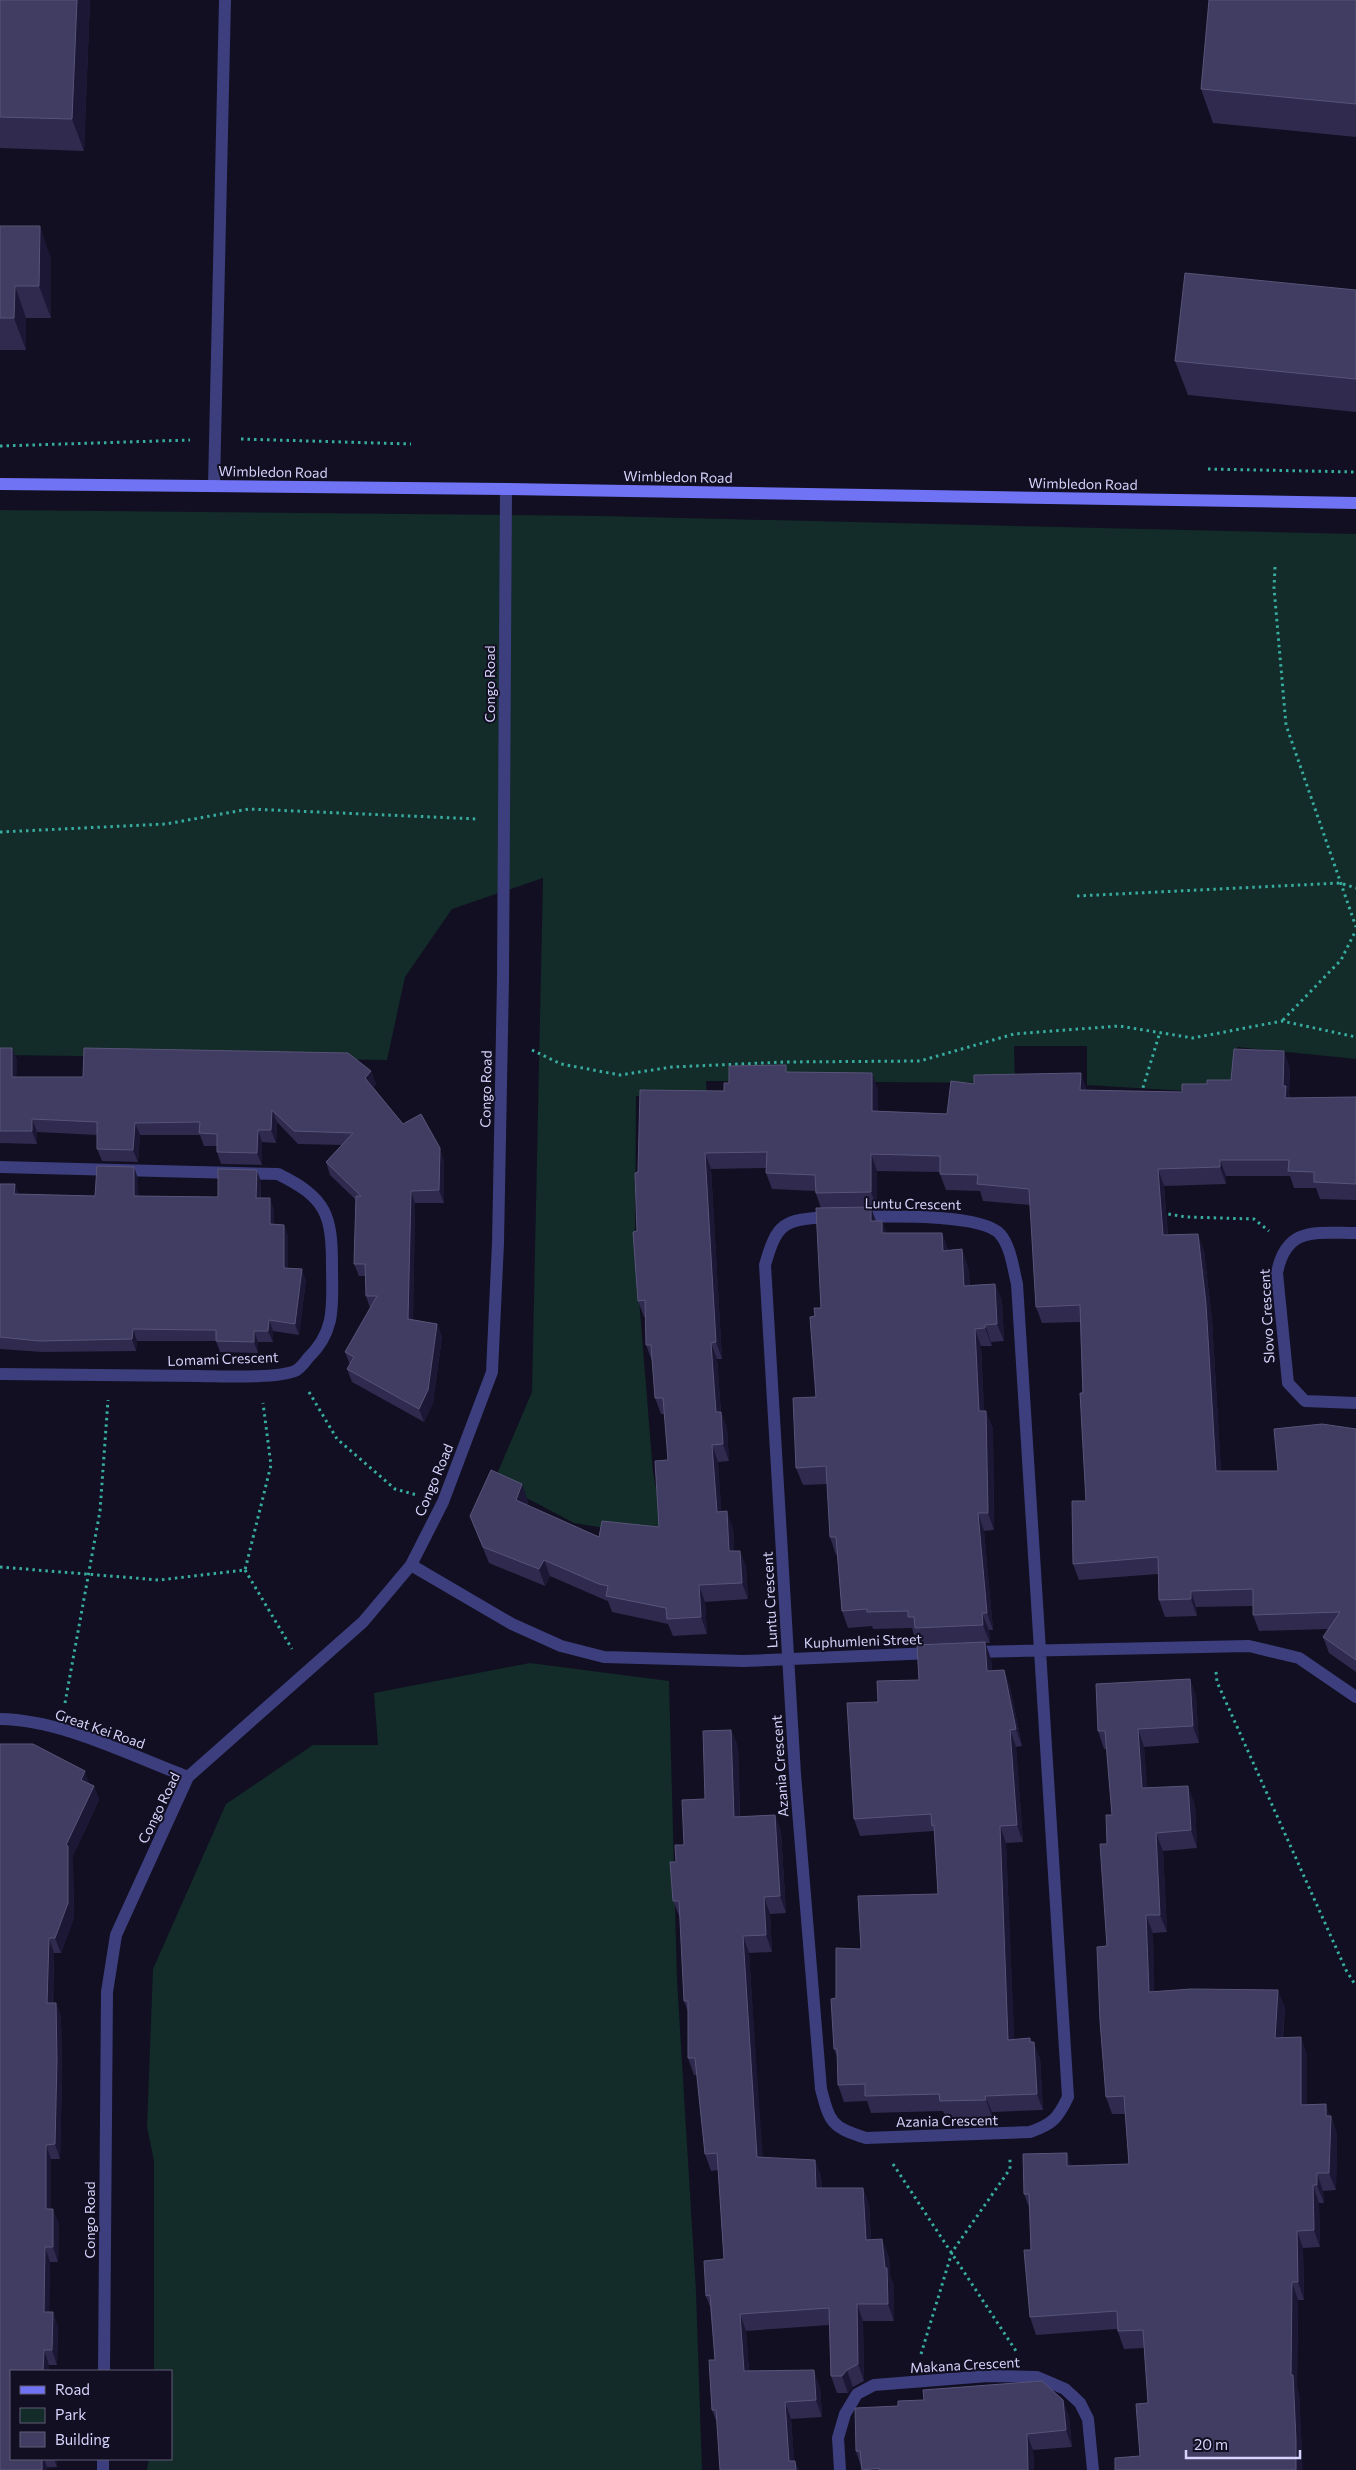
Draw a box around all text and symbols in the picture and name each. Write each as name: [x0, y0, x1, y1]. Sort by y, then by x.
street label: Wimbledon Road: [218, 462, 328, 481]
street label: Wimbledon Road: [623, 467, 733, 486]
street label: Wimbledon Road: [1028, 474, 1138, 493]
street label: Congo Road: [481, 645, 498, 723]
street label: Congo Road: [476, 1050, 495, 1128]
street label: Luntu Crescent: [864, 1194, 962, 1213]
street label: Slovo Crescent: [1256, 1268, 1277, 1364]
street label: Lomami Crescent: [167, 1348, 279, 1369]
street label: Congo Road: [411, 1441, 456, 1519]
street label: Luntu Crescent: [758, 1551, 781, 1649]
street label: Kuphumleni Street: [804, 1630, 923, 1651]
street label: Great Kei Road: [53, 1705, 147, 1752]
street label: Azania Crescent: [767, 1714, 792, 1818]
street label: Congo Road: [134, 1769, 183, 1846]
street label: Azania Crescent: [896, 2111, 999, 2130]
street label: Congo Road: [81, 2181, 98, 2259]
street label: Makana Crescent: [909, 2353, 1021, 2376]
legend: [10, 2370, 172, 2460]
text: Road: [55, 2380, 90, 2398]
text: Park: [55, 2405, 86, 2423]
scale bar: [1186, 2428, 1300, 2460]
text: Building: [55, 2430, 110, 2448]
text: 20 m: [1194, 2435, 1228, 2453]

